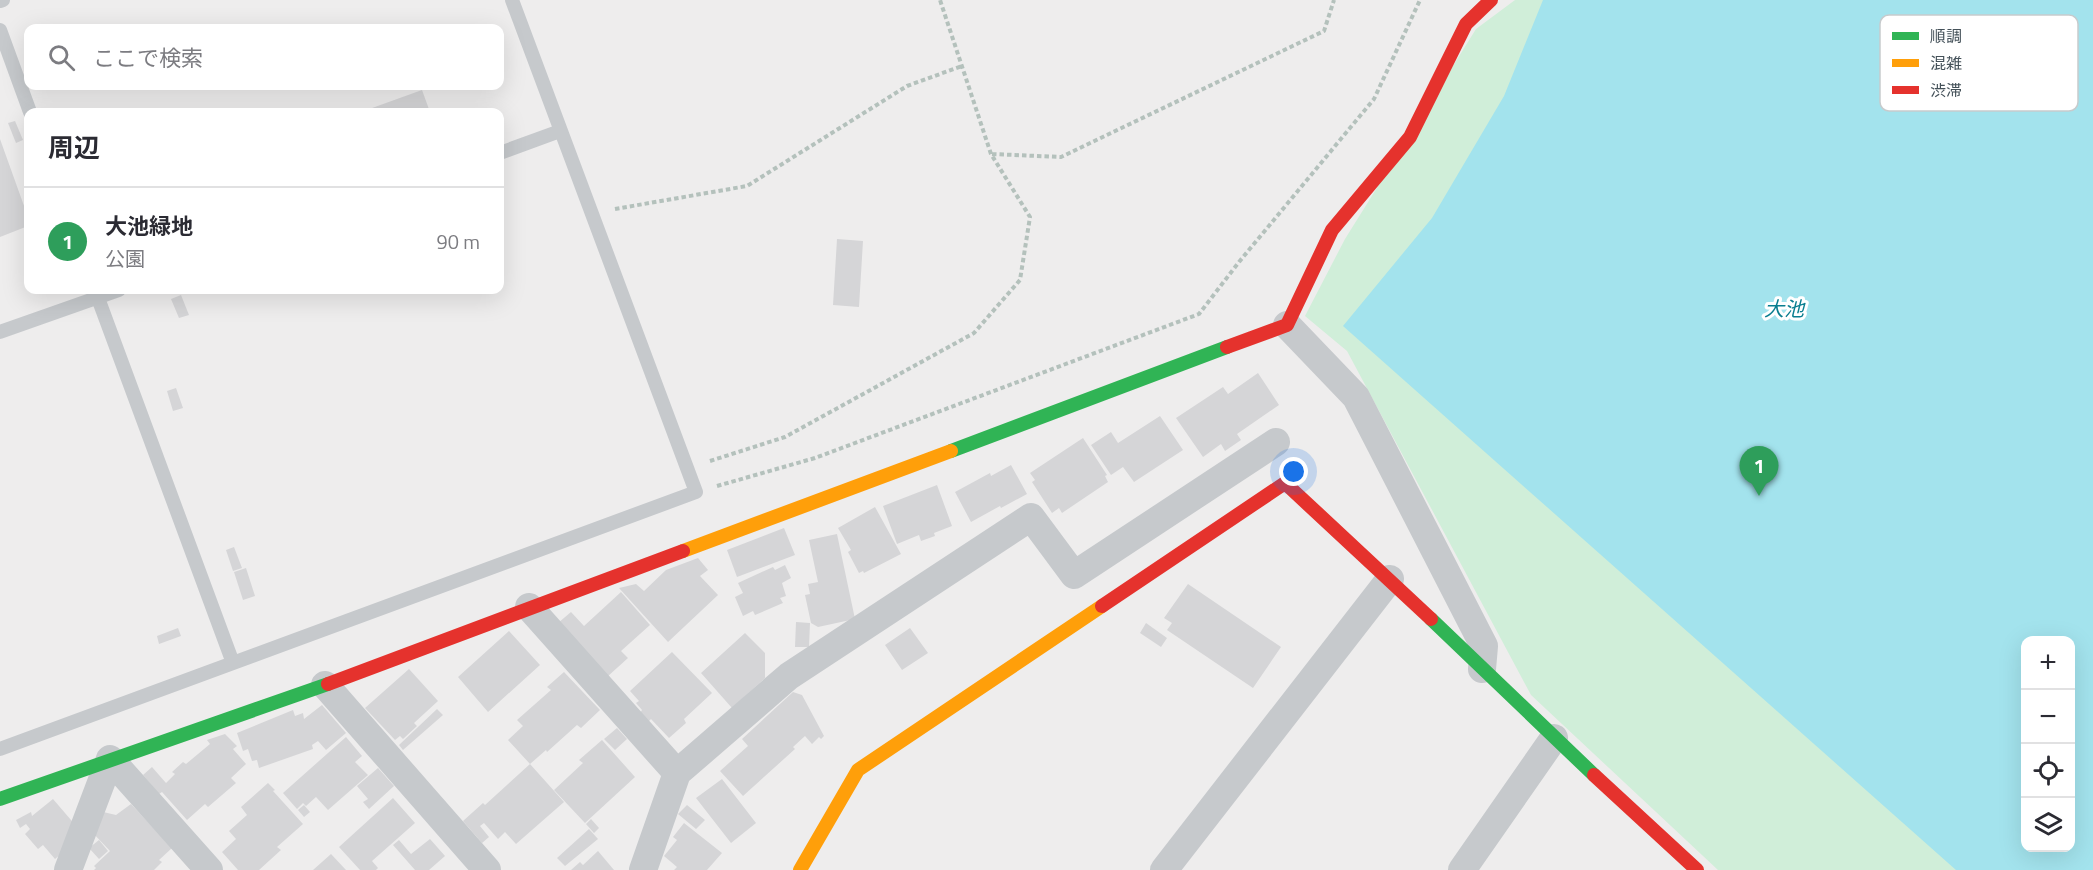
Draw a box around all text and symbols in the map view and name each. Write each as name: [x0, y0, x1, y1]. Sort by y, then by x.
legend: [1880, 15, 2078, 111]
search box: [24, 24, 504, 90]
text: 順調: [1930, 24, 1962, 48]
icon: search: [45, 41, 78, 74]
text: ここで検索: [93, 41, 203, 75]
text: 混雑: [1930, 51, 1962, 75]
text: 渋滞: [1930, 78, 1962, 102]
text: 周辺: [48, 128, 100, 167]
text: 大池緑地: [105, 209, 193, 243]
text: 1: [62, 226, 73, 257]
text: 90 m: [436, 226, 480, 257]
text: 公園: [105, 243, 145, 274]
water label: 大池: [1764, 293, 1806, 324]
pin: 1: [1740, 446, 1778, 496]
your location: [1279, 457, 1308, 486]
map controls: [2021, 636, 2075, 852]
button: +: [2021, 636, 2075, 690]
button: −: [2021, 690, 2075, 744]
button: locate: [2021, 744, 2075, 798]
button: layers: [2021, 798, 2075, 852]

